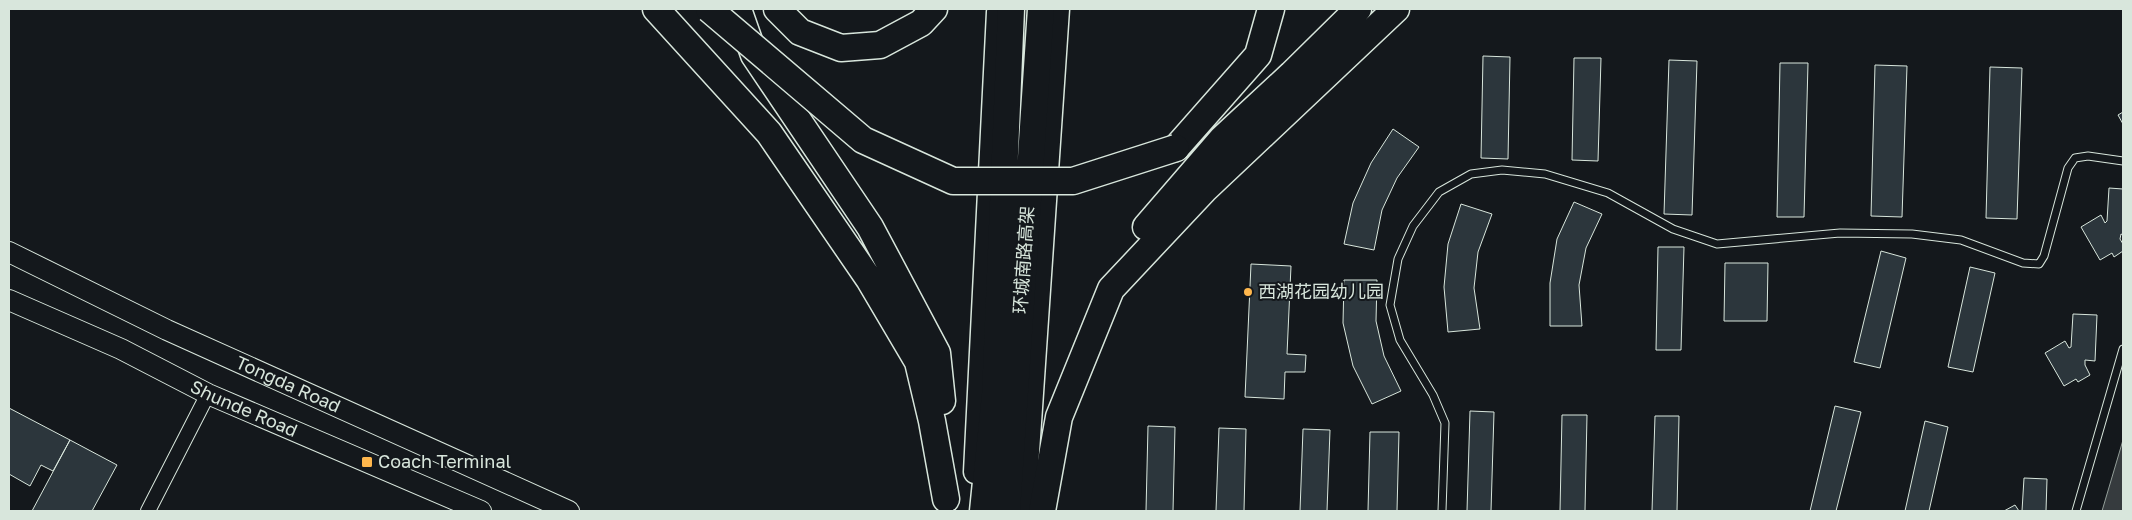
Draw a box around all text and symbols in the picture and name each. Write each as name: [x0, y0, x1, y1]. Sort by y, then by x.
street label: 环城南路高架: [1008, 205, 1038, 315]
place label: 西湖花园幼儿园: [1258, 280, 1384, 302]
marker: 西湖花园幼儿园: [1242, 286, 1254, 298]
street label: Tongda Road: [233, 351, 344, 417]
street label: Shunde Road: [187, 375, 301, 441]
place label: Coach Terminal: [378, 450, 512, 472]
marker: Coach Terminal: [360, 455, 374, 469]

